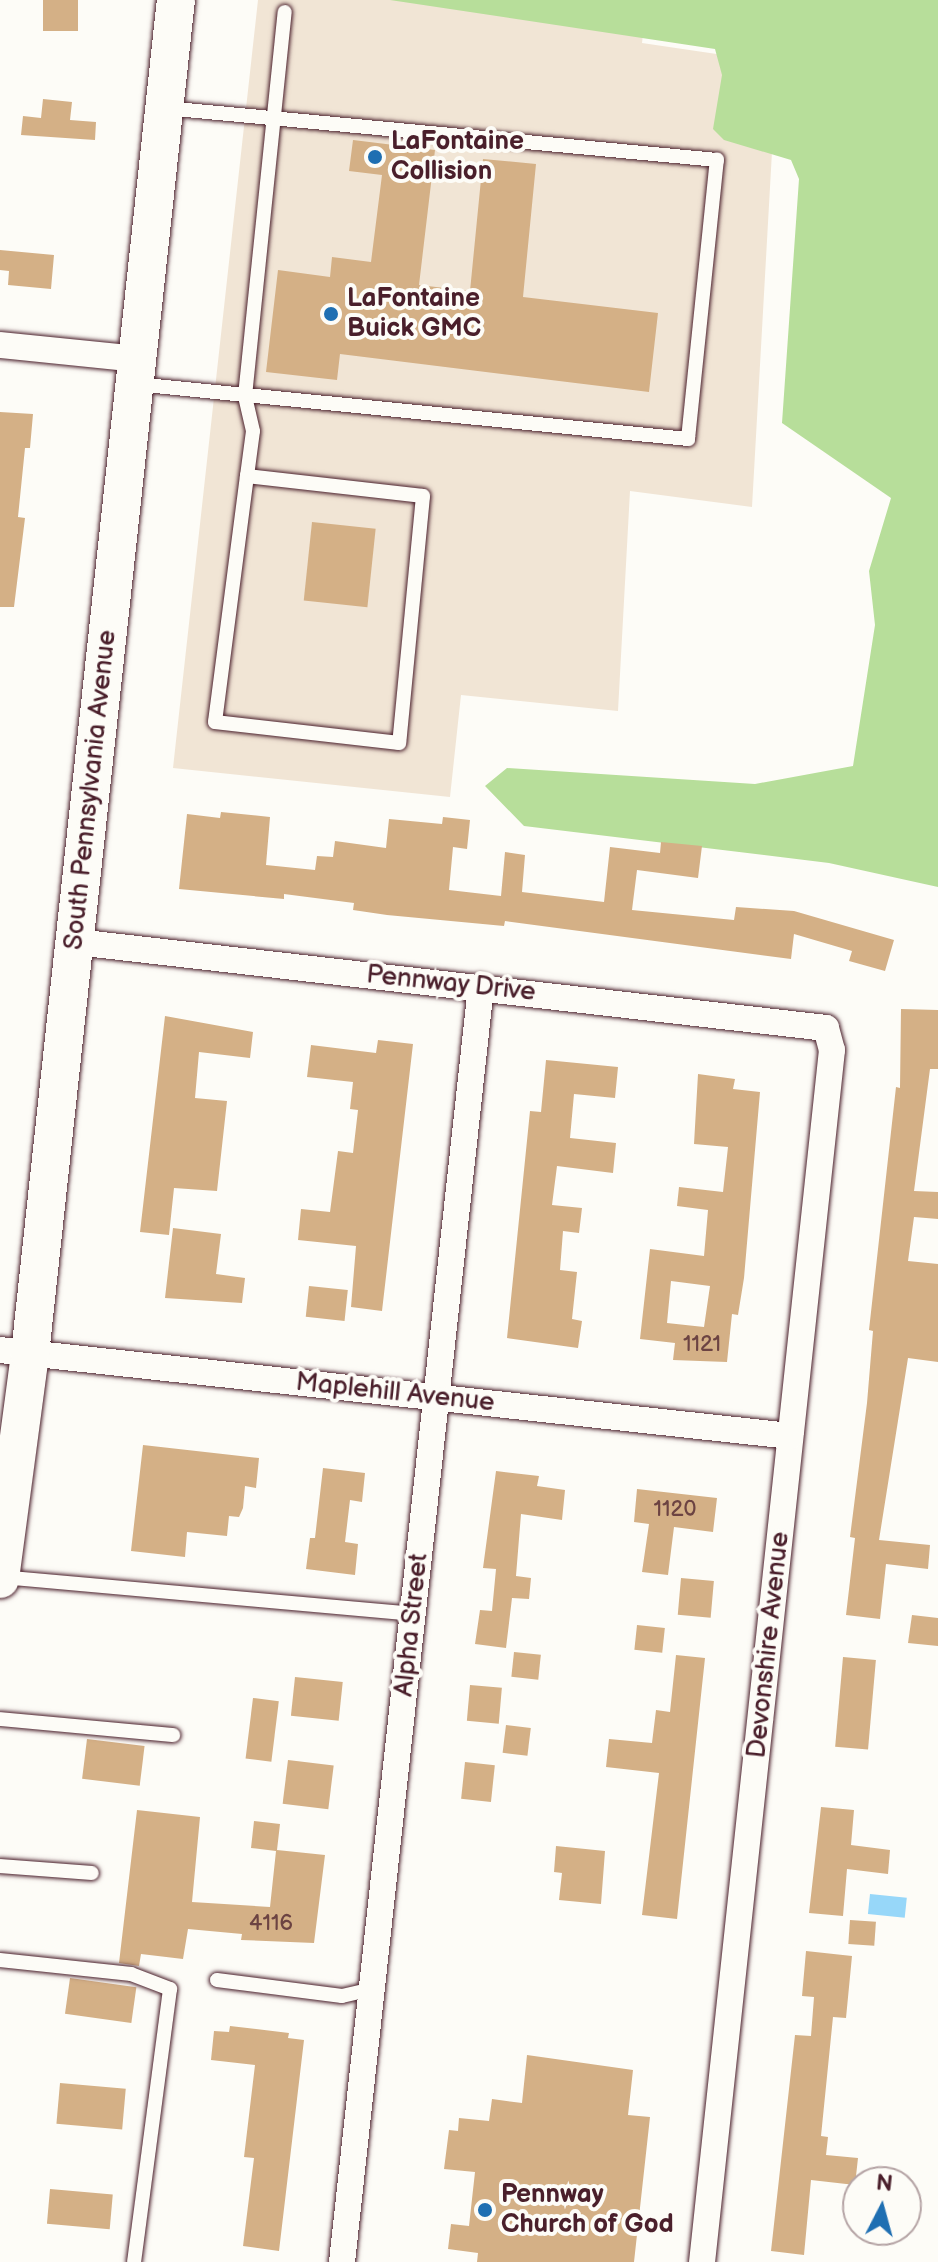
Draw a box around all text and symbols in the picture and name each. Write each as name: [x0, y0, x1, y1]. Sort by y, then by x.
place label: LaFontaine Collision: [391, 126, 524, 188]
marker: LaFontaine Collision: [366, 148, 384, 166]
place label: LaFontaine Buick GMC: [347, 283, 481, 344]
marker: LaFontaine Buick GMC: [322, 305, 340, 323]
street label: South Pennsylvania Avenue: [59, 629, 123, 951]
street label: Pennway Drive: [364, 960, 538, 1008]
house number: 1121: [683, 1332, 721, 1358]
street label: Maplehill Avenue: [294, 1367, 496, 1419]
house number: 1120: [654, 1497, 696, 1523]
street label: Devonshire Avenue: [742, 1530, 796, 1760]
street label: Alpha Street: [389, 1552, 435, 1698]
house number: 4116: [249, 1911, 293, 1937]
north arrow: [842, 2166, 922, 2246]
text: N: [875, 2169, 894, 2198]
place label: Pennway Church of God: [501, 2179, 674, 2240]
marker: Pennway Church of God: [476, 2201, 494, 2219]

